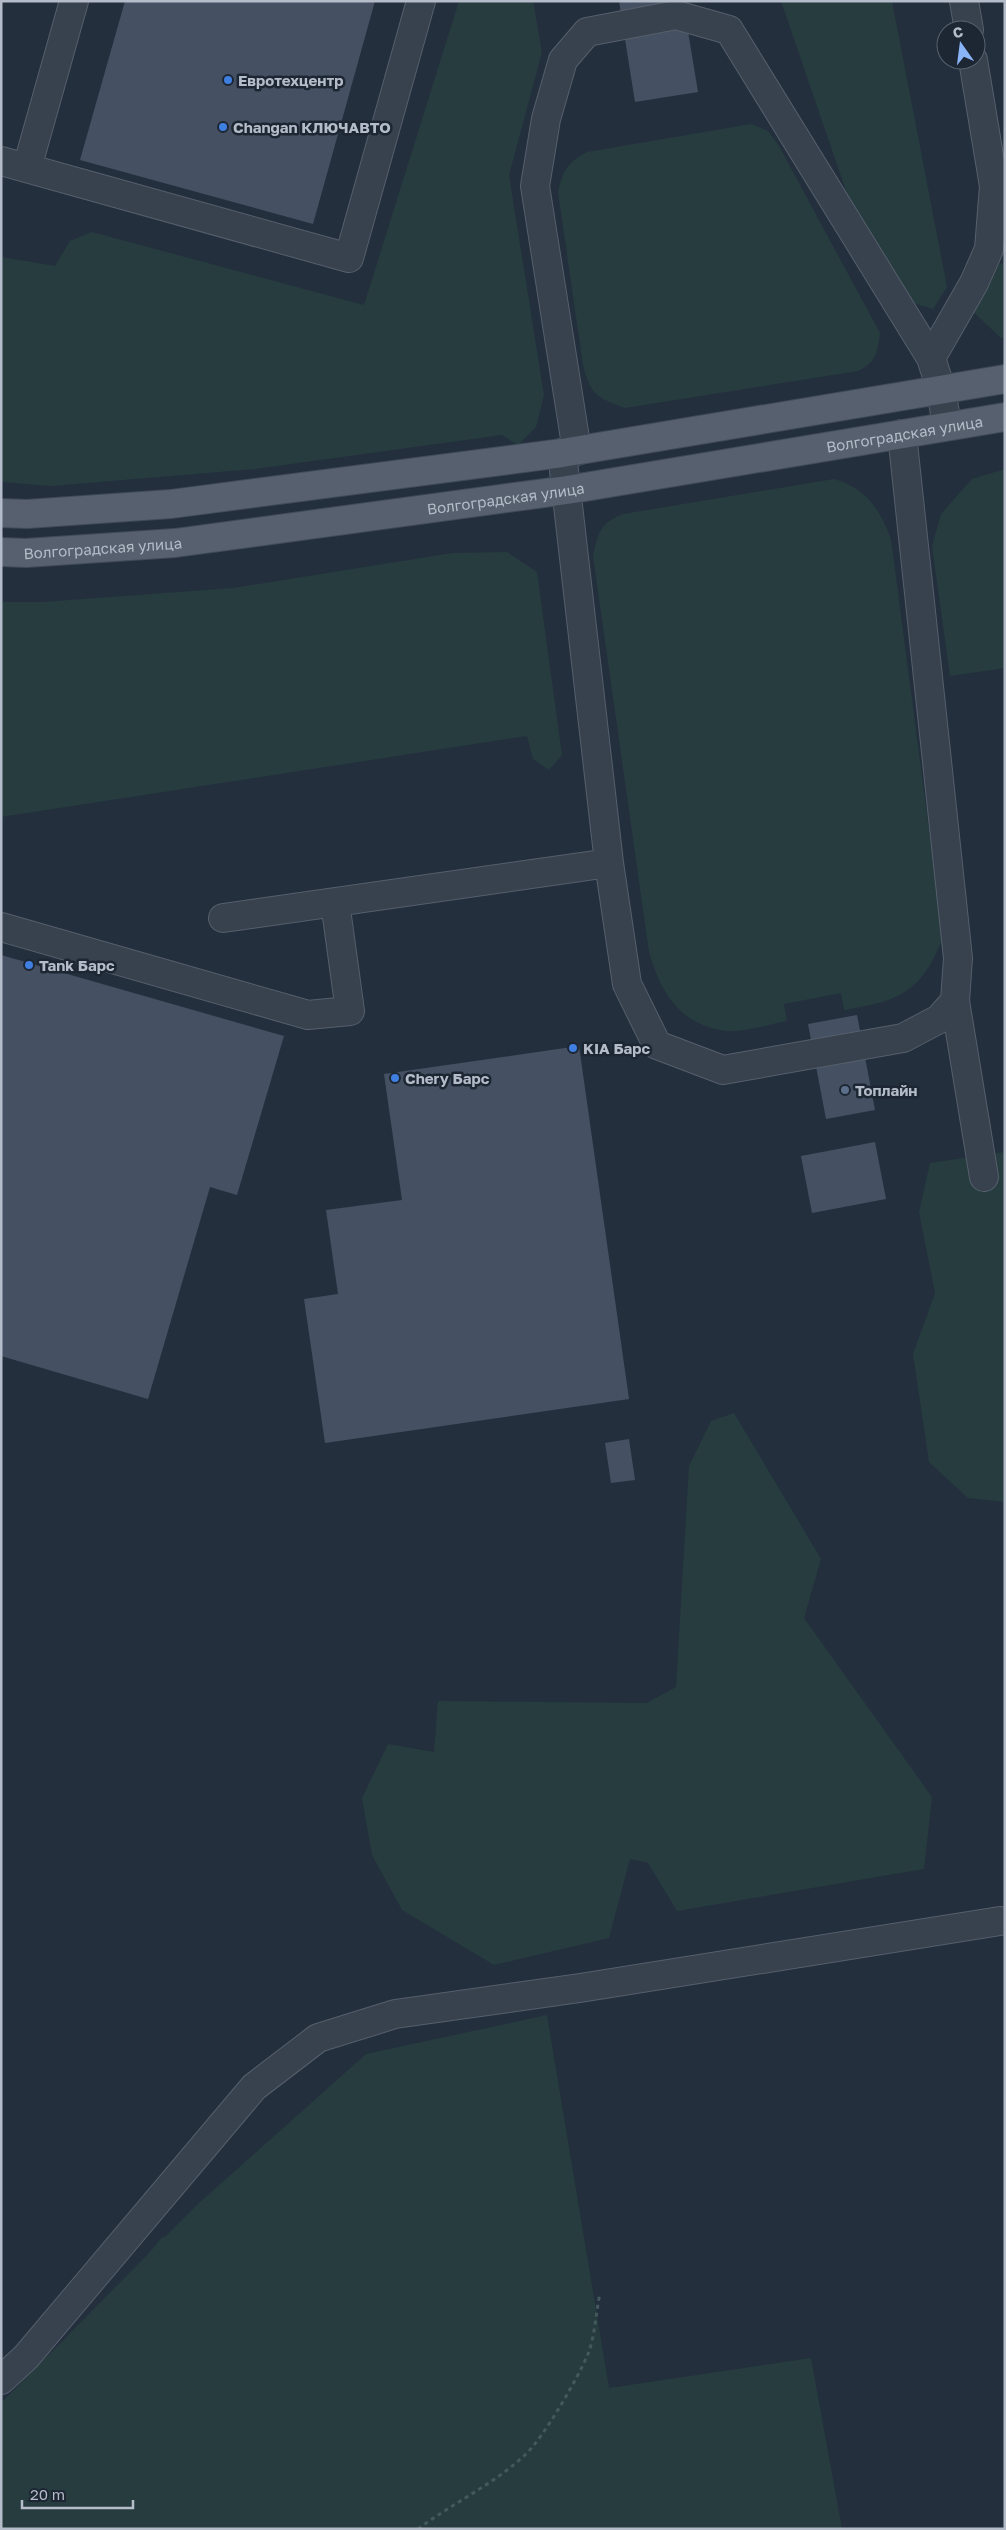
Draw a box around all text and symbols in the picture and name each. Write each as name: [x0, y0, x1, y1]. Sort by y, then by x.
north arrow: [936, 20, 986, 70]
text: С: [951, 22, 965, 41]
place label: Евротехцентр: [238, 71, 343, 89]
marker: Евротехцентр: [222, 74, 234, 86]
place label: Changan КЛЮЧАВТО: [233, 118, 391, 136]
marker: Changan КЛЮЧАВТО: [217, 121, 229, 133]
street label: Волгоградская улица: [825, 412, 984, 456]
street label: Волгоградская улица: [426, 478, 586, 518]
street label: Волгоградская улица: [23, 533, 183, 562]
place label: Tank Барс: [39, 956, 115, 974]
marker: Tank Барс: [23, 959, 35, 971]
place label: KIA Барс: [583, 1039, 651, 1057]
marker: KIA Барс: [567, 1042, 579, 1054]
place label: Chery Барс: [405, 1069, 490, 1087]
marker: Chery Барс: [389, 1072, 401, 1084]
place label: Топлайн: [855, 1081, 918, 1099]
marker: Топлайн: [839, 1084, 851, 1096]
scale bar: [22, 2478, 134, 2510]
text: 20 m: [30, 2485, 65, 2503]

